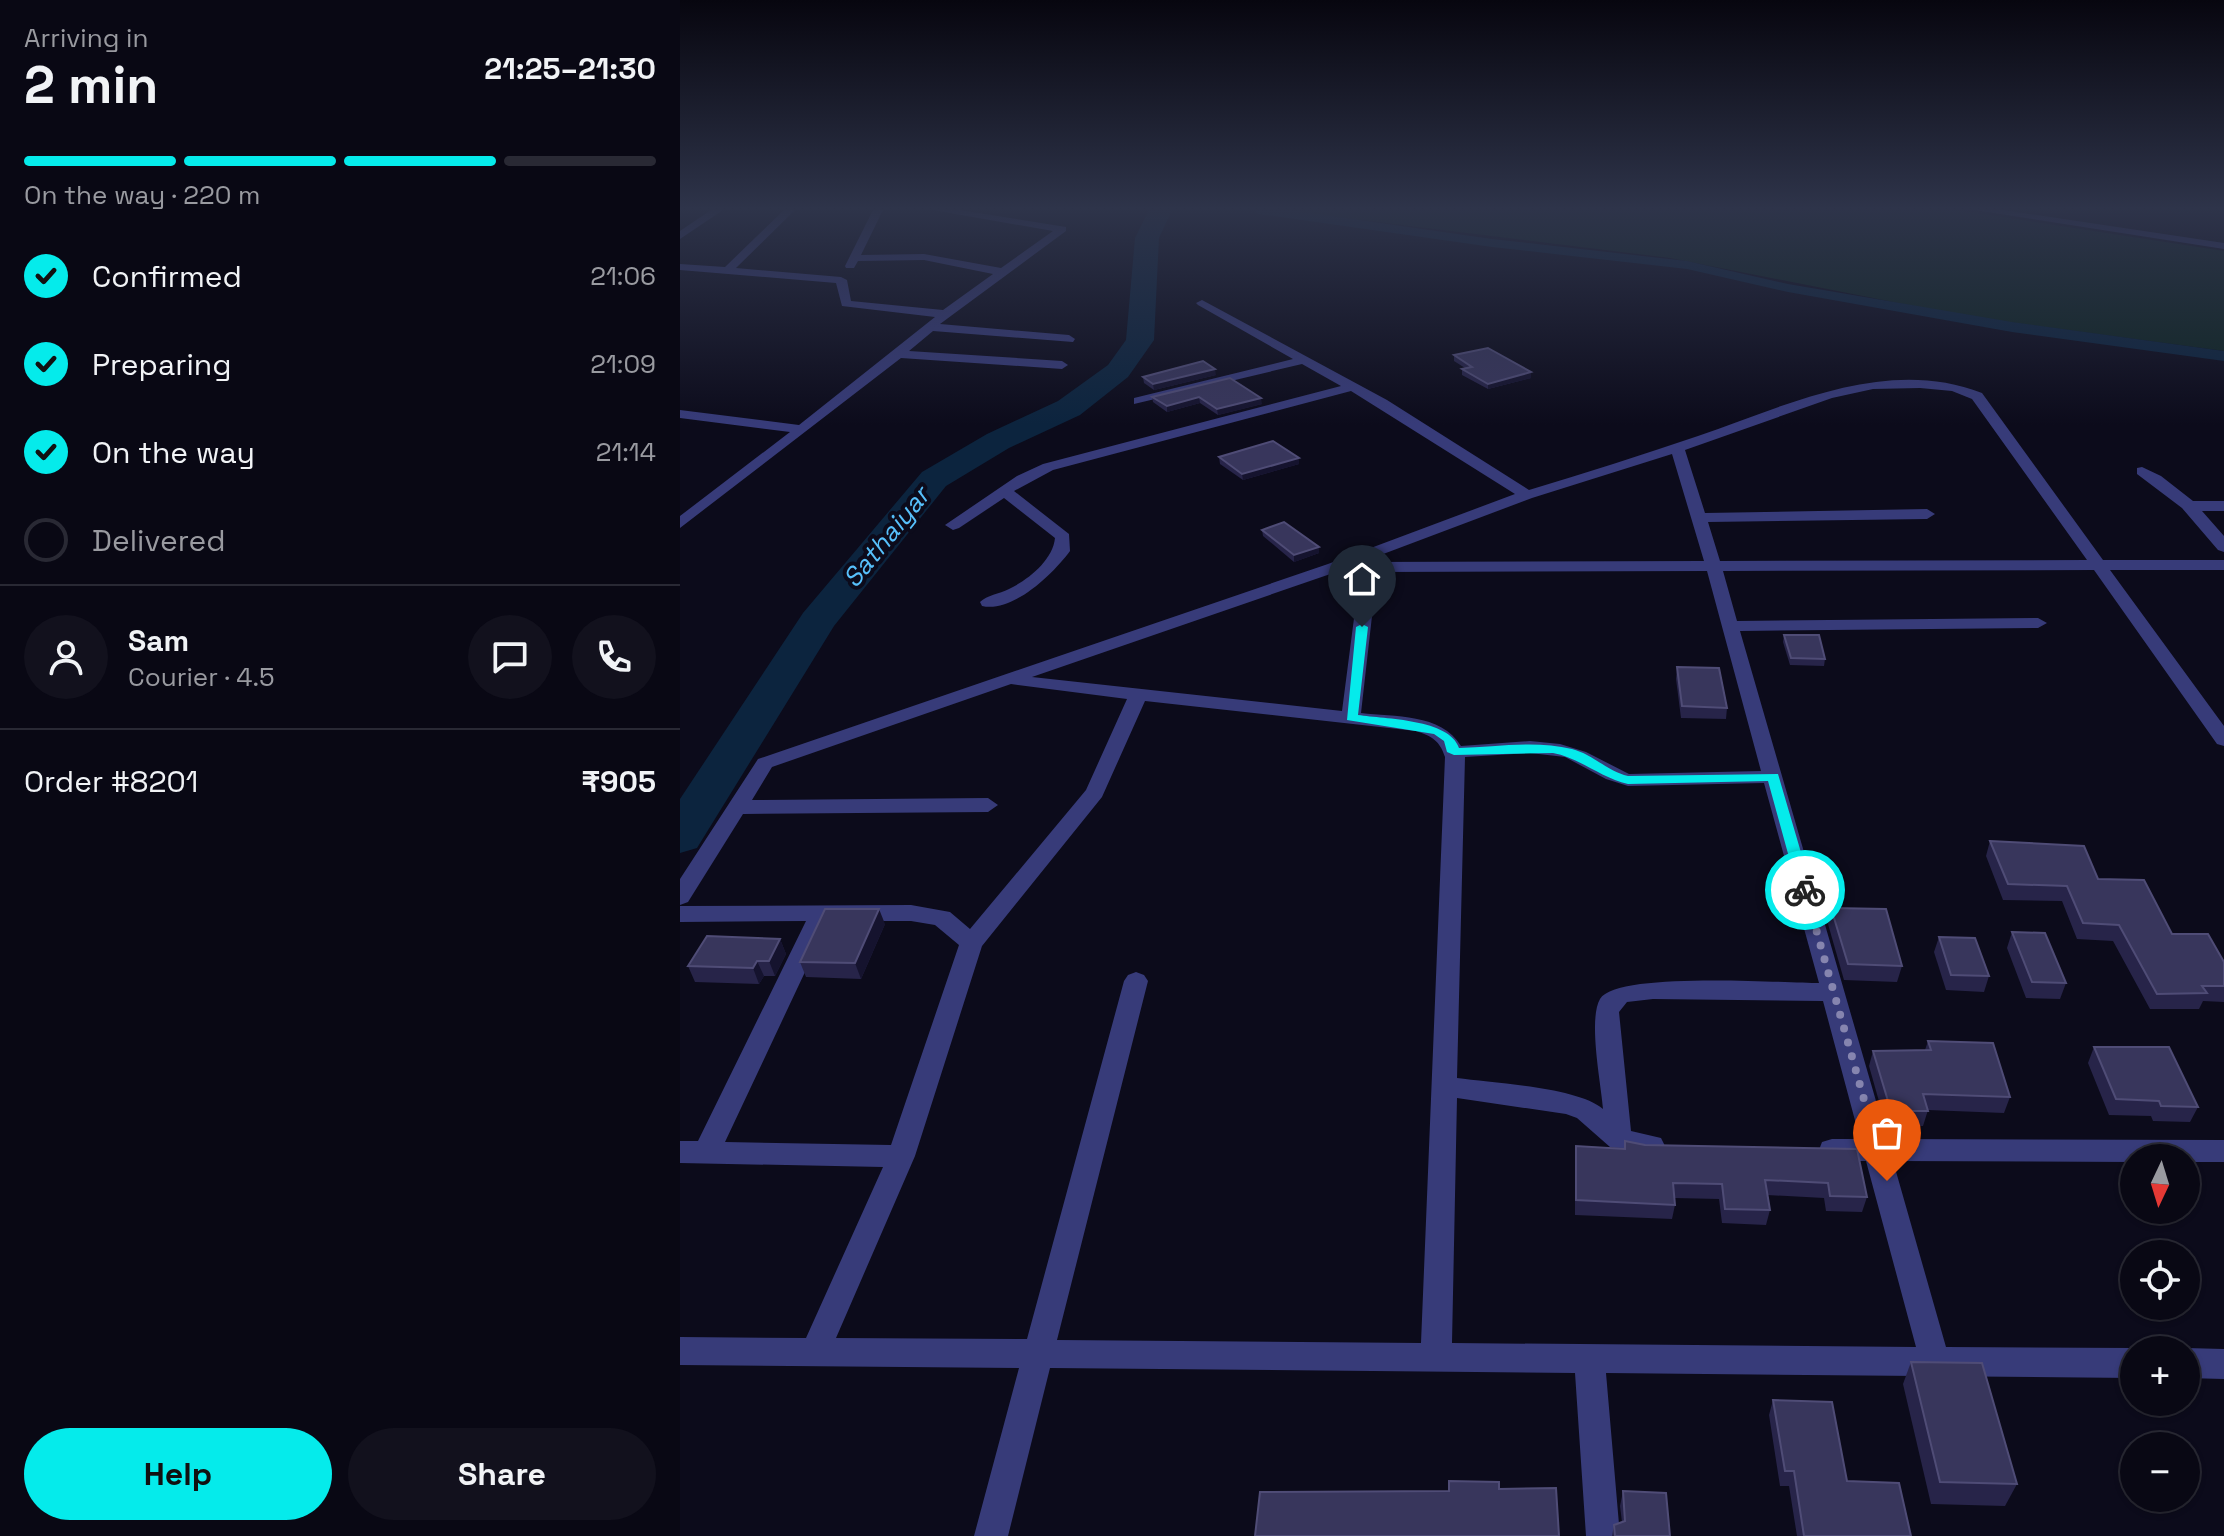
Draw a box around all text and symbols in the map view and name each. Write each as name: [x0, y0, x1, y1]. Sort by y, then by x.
text: Arriving in: [24, 21, 148, 55]
text: 21:25–21:30: [484, 49, 656, 88]
text: 2 min: [24, 52, 158, 118]
text: On the way · 220 m: [24, 178, 260, 212]
icon: check: [24, 254, 68, 298]
text: Confirmed: [92, 257, 242, 296]
text: 21:06: [590, 259, 656, 293]
icon: check: [24, 342, 68, 386]
text: Preparing: [92, 345, 231, 384]
text: 21:09: [590, 347, 656, 381]
icon: check: [24, 430, 68, 474]
text: On the way: [92, 433, 255, 472]
text: 21:14: [596, 435, 656, 469]
water label: Sathaiyar: [835, 477, 939, 594]
text: Delivered: [92, 521, 226, 560]
pin: [1328, 545, 1396, 627]
icon: home: [1340, 557, 1384, 601]
button: person: [24, 615, 108, 699]
button: chat: [468, 615, 552, 699]
button: phone: [572, 615, 656, 699]
text: Sam: [128, 621, 189, 660]
text: Courier · 4.5: [128, 660, 275, 694]
text: Order #8201: [24, 762, 198, 801]
text: ₹905: [581, 762, 656, 801]
courier: [1765, 850, 1845, 930]
icon: bike: [1783, 868, 1827, 912]
pin: [1853, 1099, 1921, 1181]
icon: bag: [1865, 1111, 1909, 1155]
north arrow: [2120, 1144, 2200, 1224]
map controls: [2120, 1144, 2200, 1512]
button: locate: [2120, 1240, 2200, 1320]
button: +: [2120, 1336, 2200, 1416]
button: Help: [24, 1428, 332, 1520]
button: Share: [348, 1428, 656, 1520]
button: −: [2120, 1432, 2200, 1512]

